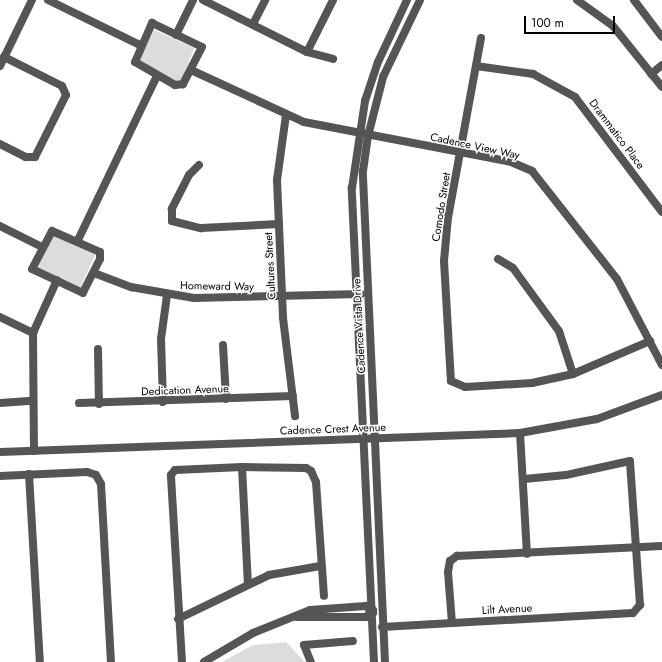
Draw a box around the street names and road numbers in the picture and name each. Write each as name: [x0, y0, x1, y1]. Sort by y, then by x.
street label: Drammatico Place: [587, 97, 647, 171]
street label: Cadence View Way: [429, 130, 521, 162]
street label: Comodo Street: [429, 171, 453, 243]
street label: Cultures Street: [262, 232, 278, 300]
street label: Cadence Vista Drive: [350, 278, 368, 374]
street label: Homeward Way: [180, 279, 254, 293]
street label: Dedication Avenue: [141, 382, 229, 398]
street label: Cadence Crest Avenue: [280, 421, 386, 437]
street label: Lilt Avenue: [481, 601, 533, 617]

